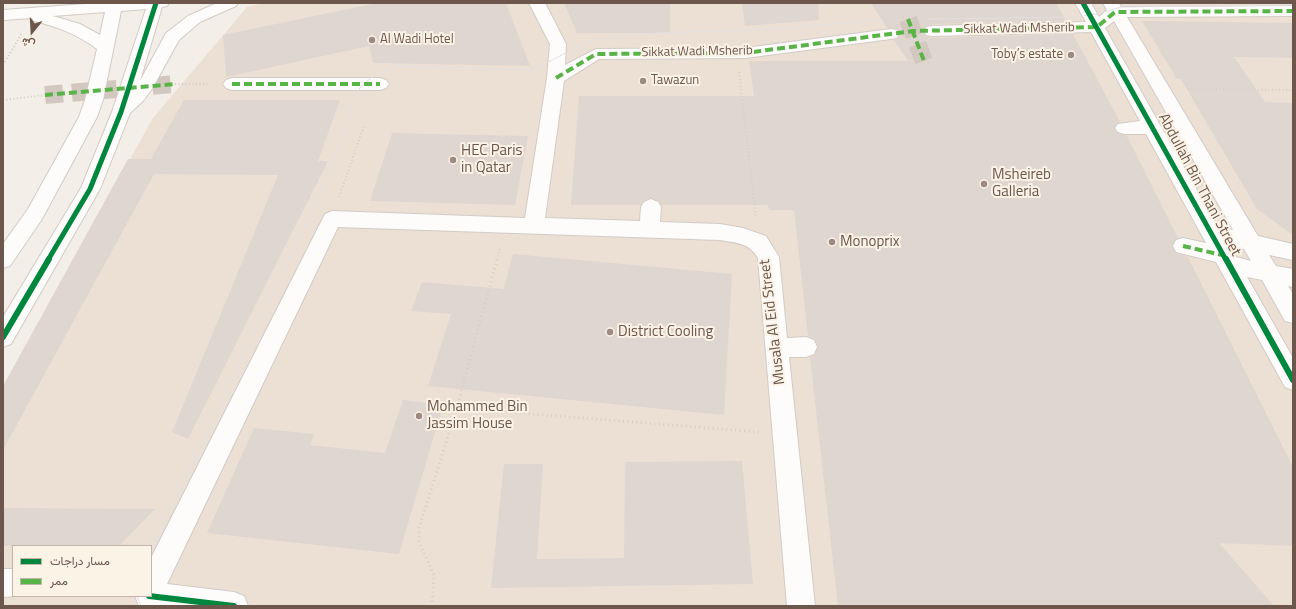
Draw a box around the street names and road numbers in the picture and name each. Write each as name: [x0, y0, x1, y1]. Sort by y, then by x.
street label: Sikkat Wadi Msherib: [963, 20, 1075, 38]
street label: Sikkat Wadi Msherib: [641, 43, 753, 61]
street label: Abdullah Bin Thani Street: [1154, 111, 1244, 259]
street label: Musala Al Eid Street: [756, 258, 790, 386]

